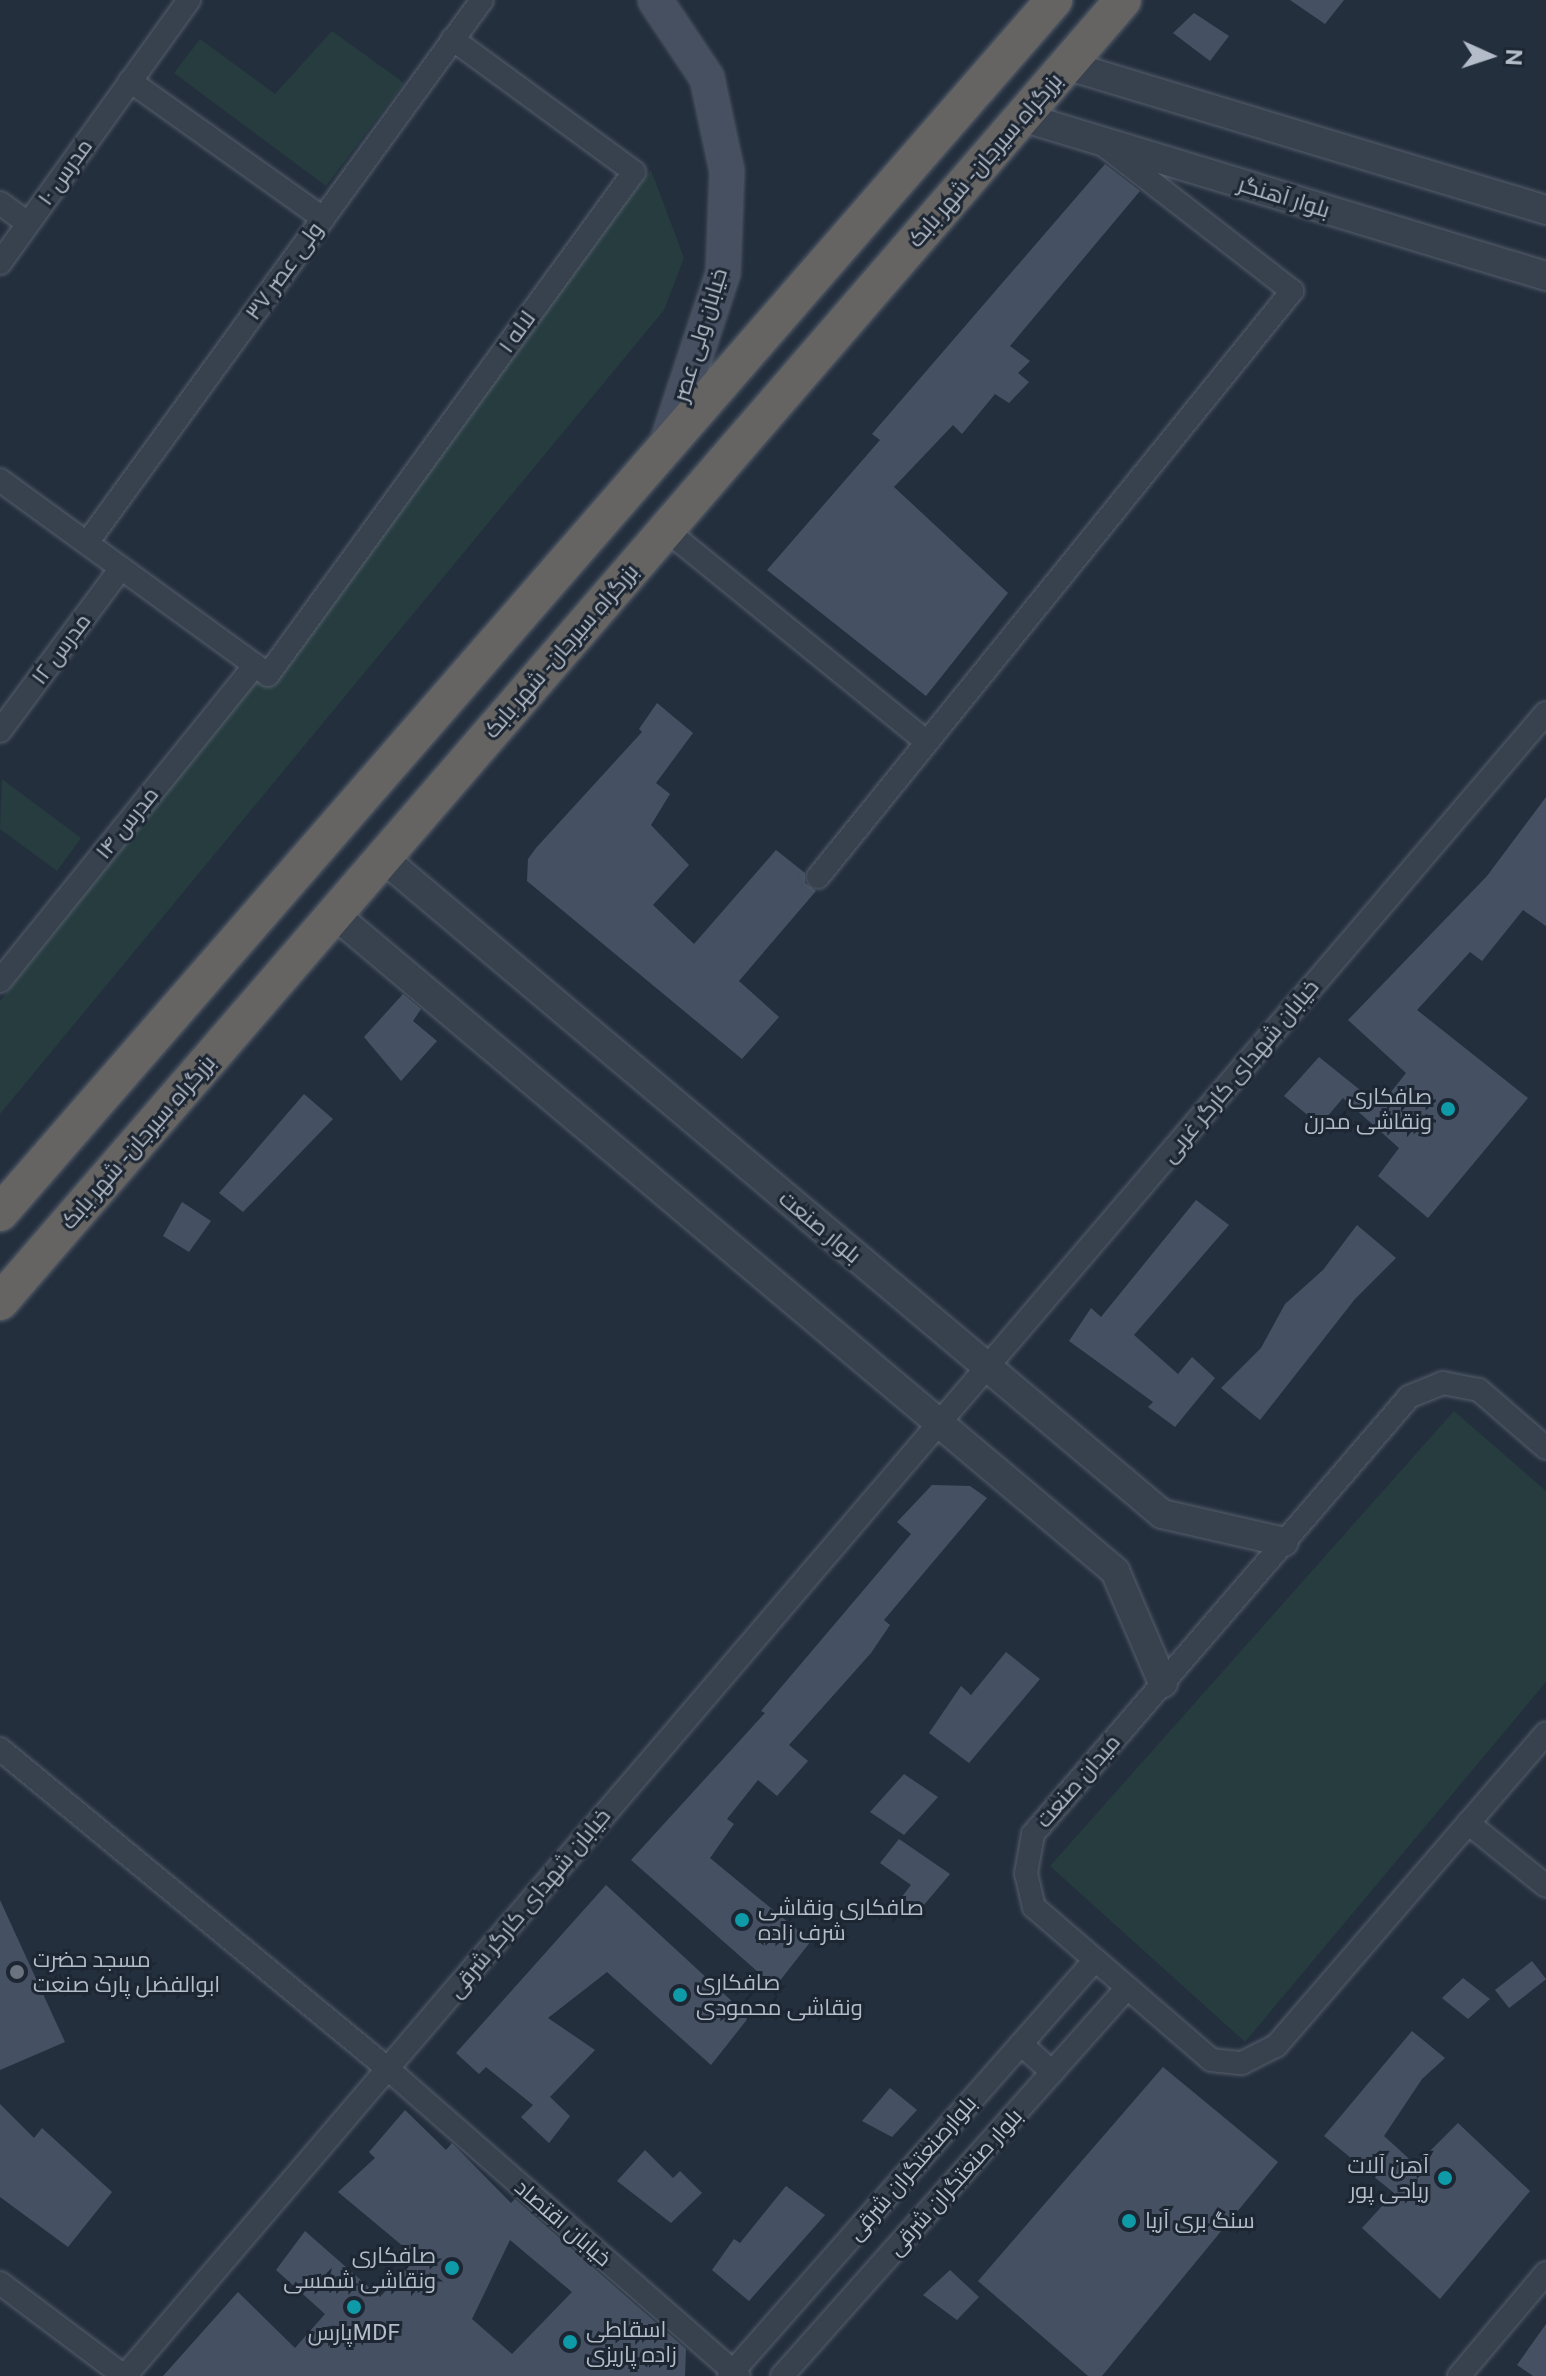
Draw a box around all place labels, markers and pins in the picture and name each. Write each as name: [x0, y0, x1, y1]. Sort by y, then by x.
place label: صافکاری ونقاشی مدرن: [1304, 1083, 1432, 1134]
marker: صافکاری ونقاشی مدرن: [1439, 1100, 1457, 1118]
place label: صافکاری ونقاشی شرف زاده: [758, 1894, 924, 1946]
marker: صافکاری ونقاشی شرف زاده: [733, 1911, 751, 1929]
place label: مسجد حضرت ابوالفضل پارک صنعت: [33, 1946, 220, 1998]
marker: مسجد حضرت ابوالفضل پارک صنعت: [8, 1963, 26, 1981]
place label: صافکاری ونقاشی محمودی: [696, 1969, 863, 2020]
marker: صافکاری ونقاشی محمودی: [671, 1986, 689, 2004]
place label: آهن آلات ریاحی پور: [1347, 2152, 1429, 2204]
marker: آهن آلات ریاحی پور: [1436, 2169, 1454, 2187]
place label: سنگ بری آریا: [1145, 2208, 1255, 2234]
marker: سنگ بری آریا: [1120, 2212, 1138, 2230]
place label: صافکاری ونقاشی شمسی: [283, 2242, 436, 2294]
marker: صافکاری ونقاشی شمسی: [443, 2259, 461, 2277]
marker: پارسMDF: [345, 2298, 363, 2316]
place label: اسقاطی زاده پاریزی: [586, 2316, 677, 2368]
place label: پارسMDF: [308, 2320, 400, 2346]
marker: اسقاطی زاده پاریزی: [561, 2333, 579, 2351]

